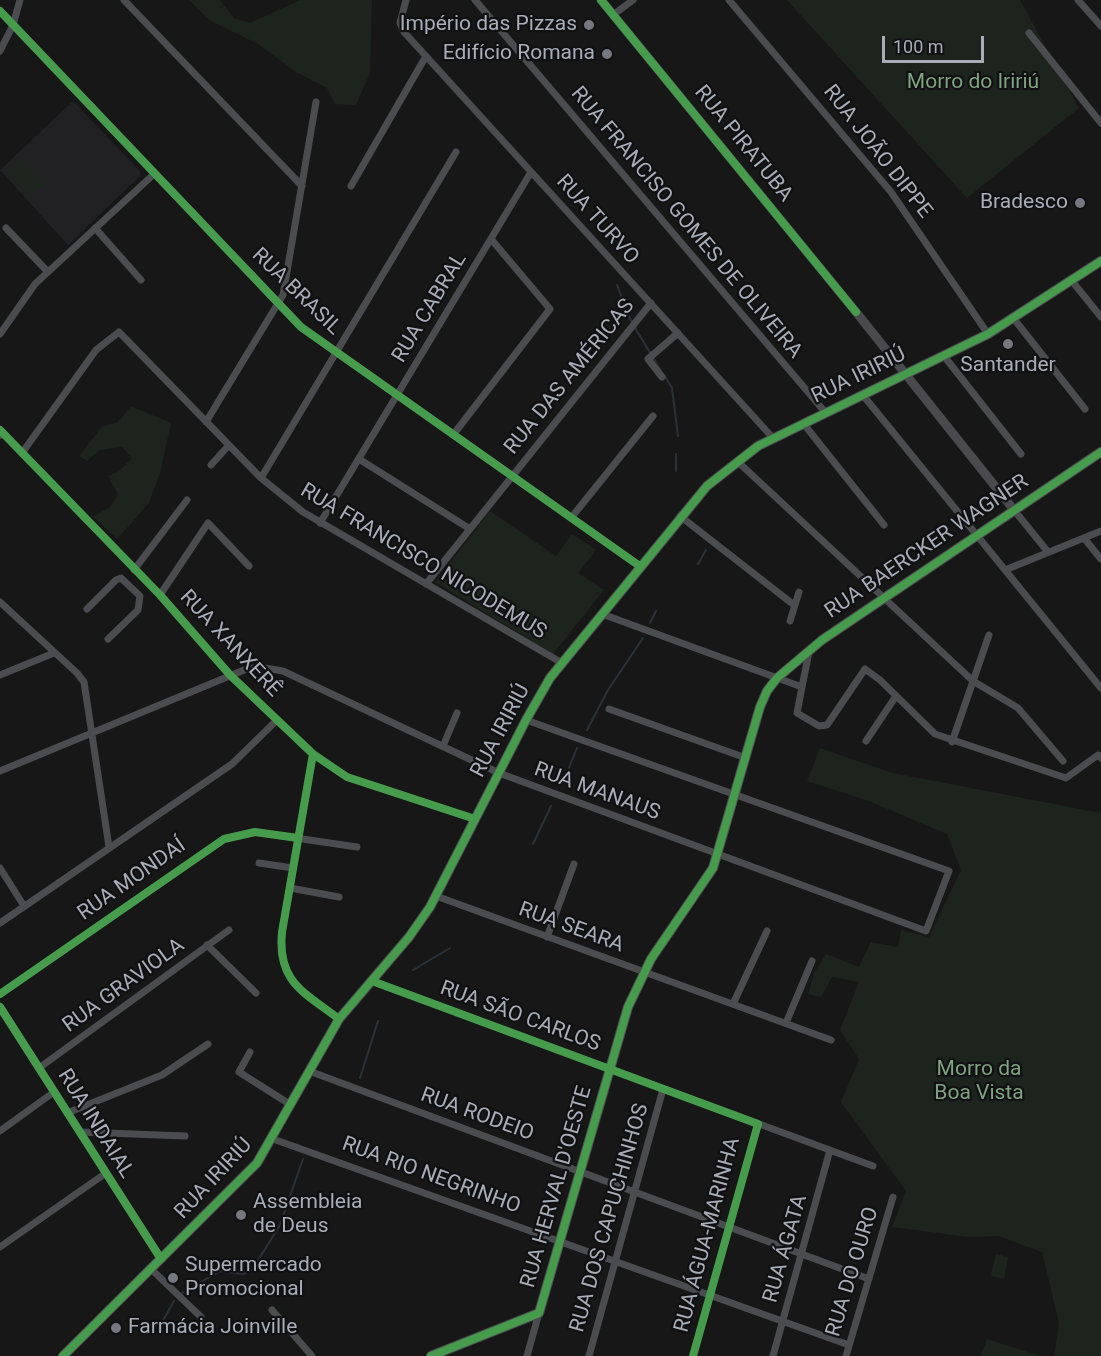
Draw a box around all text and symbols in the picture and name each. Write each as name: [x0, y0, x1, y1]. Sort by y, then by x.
place label: Império das Pizzas: [400, 12, 577, 38]
marker: Império das Pizzas: [582, 18, 596, 32]
scale bar: [885, 24, 987, 62]
text: 100 m: [893, 36, 944, 57]
place label: Edifício Romana: [443, 41, 595, 67]
marker: Edifício Romana: [600, 47, 614, 61]
park label: Morro do Iririú: [907, 70, 1039, 96]
street label: RUA JOÃO DIPPE: [817, 80, 937, 224]
street label: RUA PIRATUBA: [688, 81, 798, 207]
street label: RUA FRANCISO GOMES DE OLIVEIRA: [565, 82, 807, 364]
street label: RUA TURVO: [550, 170, 644, 270]
place label: Bradesco: [980, 190, 1068, 216]
marker: Bradesco: [1073, 196, 1087, 210]
street label: RUA BRASIL: [246, 243, 346, 341]
street label: RUA CABRAL: [387, 249, 473, 367]
street label: RUA DAS AMÉRICAS: [500, 294, 640, 460]
marker: Santander: [1001, 337, 1015, 351]
street label: RUA IRIRIÚ: [808, 342, 910, 410]
place label: Santander: [960, 353, 1056, 379]
street label: RUA BAERCKER WAGNER: [821, 470, 1033, 624]
street label: RUA FRANCISCO NICODEMUS: [295, 478, 551, 646]
street label: RUA XANXERÊ: [174, 585, 286, 703]
street label: RUA IRIRIÚ: [466, 680, 536, 782]
street label: RUA MANAUS: [531, 758, 663, 826]
street label: RUA MONDAÍ: [73, 834, 191, 926]
street label: RUA SEARA: [515, 897, 627, 959]
street label: RUA GRAVIOLA: [58, 933, 190, 1039]
street label: RUA SÃO CARLOS: [436, 976, 604, 1058]
park label: Morro da Boa Vista: [934, 1057, 1024, 1107]
street label: RUA INDAIAL: [51, 1065, 139, 1183]
street label: RUA RODEIO: [417, 1083, 537, 1147]
street label: RUA HERVAL D'OESTE: [516, 1083, 598, 1291]
street label: RUA DOS CAPUCHINHOS: [565, 1101, 655, 1335]
street label: RUA RIO NEGRINHO: [338, 1132, 524, 1220]
street label: RUA IRIRIÚ: [170, 1133, 258, 1225]
street label: RUA ÁGUA-MARINHA: [670, 1135, 746, 1335]
place label: Assembleia de Deus: [253, 1190, 362, 1240]
street label: RUA ÁGATA: [759, 1192, 813, 1306]
street label: RUA DO OURO: [821, 1204, 885, 1340]
marker: Assembleia de Deus: [234, 1208, 248, 1222]
place label: Supermercado Promocional: [185, 1253, 322, 1303]
marker: Supermercado Promocional: [166, 1271, 180, 1285]
place label: Farmácia Joinville: [128, 1315, 297, 1341]
marker: Farmácia Joinville: [109, 1321, 123, 1335]

